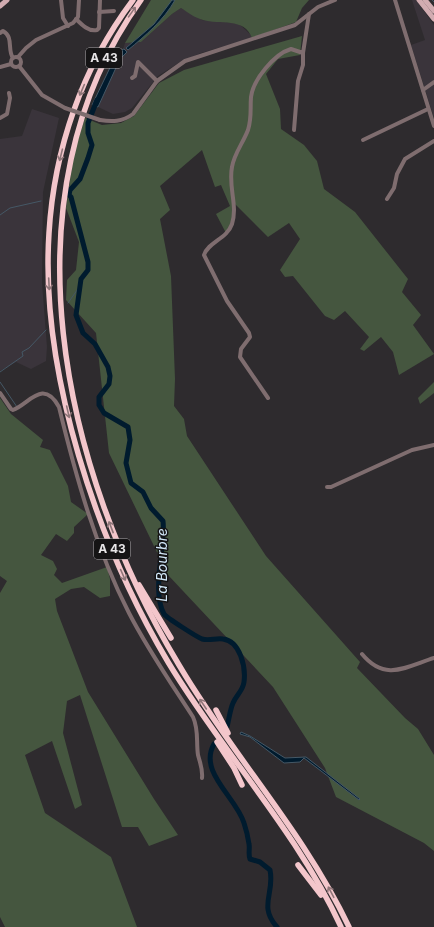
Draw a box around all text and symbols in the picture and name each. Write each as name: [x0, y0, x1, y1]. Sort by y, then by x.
one-way arrow: [128, 7, 136, 18]
road number: A 43: [86, 48, 122, 68]
one-way arrow: [78, 84, 85, 96]
one-way arrow: [56, 148, 64, 161]
one-way arrow: [45, 277, 53, 290]
one-way arrow: [65, 406, 73, 419]
one-way arrow: [106, 521, 114, 533]
water label: La Bourbre: [153, 528, 170, 602]
road number: A 43: [94, 539, 130, 559]
one-way arrow: [120, 569, 127, 581]
one-way arrow: [199, 699, 207, 710]
one-way arrow: [327, 886, 334, 898]

